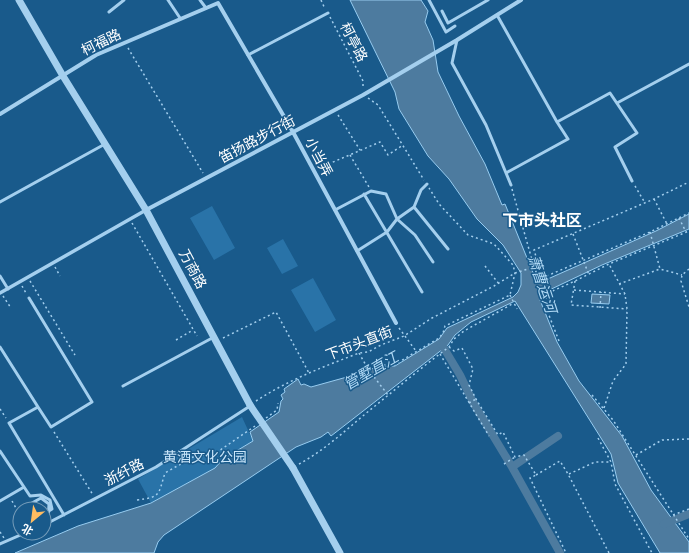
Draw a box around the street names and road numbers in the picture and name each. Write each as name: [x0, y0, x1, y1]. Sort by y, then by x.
street label: 柯亭路: [337, 20, 371, 64]
street label: 柯福路: [79, 26, 123, 58]
street label: 笛扬路步行街: [216, 112, 298, 166]
street label: 小当弄: [302, 135, 336, 179]
street label: 万商路: [176, 247, 210, 291]
street label: 下市头直街: [323, 323, 395, 363]
street label: 浙纤路: [102, 455, 146, 489]

